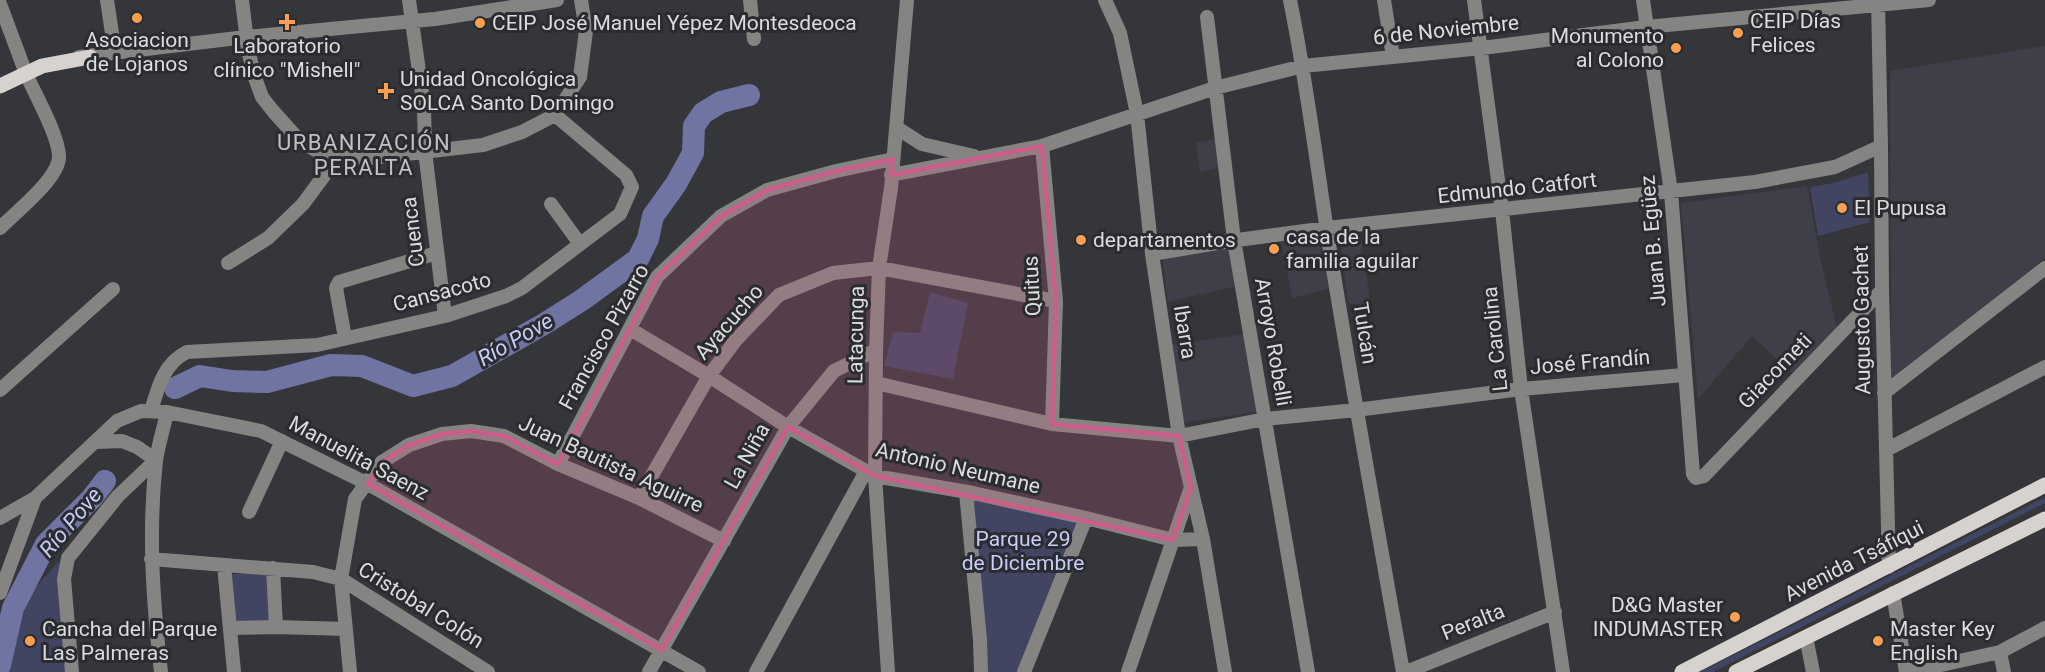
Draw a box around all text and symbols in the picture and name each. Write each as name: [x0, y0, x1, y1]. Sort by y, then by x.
place label: CEIP Días Felices: [1750, 9, 1841, 57]
street label: 6 de Noviembre: [1372, 10, 1520, 50]
marker: Asociacion de Lojanos: [130, 11, 144, 25]
place label: CEIP José Manuel Yépez Montesdeoca: [492, 11, 857, 35]
marker: Laboratorio clínico "Mishell": [278, 13, 296, 31]
marker: CEIP José Manuel Yépez Montesdeoca: [473, 16, 487, 30]
place label: Monumento al Colono: [1551, 24, 1664, 72]
marker: CEIP Días Felices: [1731, 26, 1745, 40]
place label: Asociacion de Lojanos: [85, 28, 189, 76]
place label: Laboratorio clínico "Mishell": [214, 34, 360, 82]
marker: Monumento al Colono: [1669, 41, 1683, 55]
place label: Unidad Oncológica SOLCA Santo Domingo: [400, 67, 614, 115]
marker: Unidad Oncológica SOLCA Santo Domingo: [377, 82, 395, 100]
district label: URBANIZACIÓN PERALTA: [277, 129, 451, 180]
street label: Edmundo Catfort: [1436, 168, 1598, 208]
street label: Juan B. Egüez: [1635, 174, 1671, 308]
street label: Cuenca: [397, 196, 429, 268]
place label: El Pupusa: [1854, 196, 1947, 220]
marker: El Pupusa: [1835, 201, 1849, 215]
place label: casa de la familia aguilar: [1286, 225, 1419, 273]
place label: departamentos: [1093, 228, 1236, 252]
marker: departamentos: [1074, 233, 1088, 247]
marker: casa de la familia aguilar: [1267, 242, 1281, 256]
street label: Augusto Gachet: [1849, 245, 1875, 395]
street label: Quitus: [1018, 255, 1046, 317]
street label: Francisco Pizarro: [554, 260, 654, 414]
street label: Cansacoto: [390, 267, 494, 317]
street label: Arroyo Robelli: [1250, 276, 1296, 408]
street label: Ayacucho: [690, 280, 768, 364]
street label: La Carolina: [1478, 285, 1512, 393]
street label: Latacunga: [843, 286, 869, 384]
street label: Tulcán: [1348, 300, 1382, 366]
street label: Ibarra: [1169, 303, 1201, 361]
water label: Río Pove: [473, 308, 557, 371]
street label: Giacometi: [1733, 328, 1817, 414]
street label: José Frandín: [1529, 345, 1651, 379]
street label: Manuelita Saenz: [285, 411, 433, 505]
street label: Juan Bautista Aguirre: [515, 411, 707, 517]
street label: La Niña: [719, 419, 775, 493]
street label: Antonio Neumane: [873, 437, 1043, 499]
water label: Río Pove: [34, 483, 107, 562]
street label: Avenida Tsáfiqui: [1780, 516, 1928, 606]
park label: Parque 29 de Diciembre: [962, 527, 1084, 575]
street label: Cristobal Colón: [354, 557, 488, 653]
place label: D&G Master INDUMASTER: [1593, 593, 1723, 641]
street label: Peralta: [1438, 599, 1508, 645]
marker: D&G Master INDUMASTER: [1728, 610, 1742, 624]
place label: Cancha del Parque Las Palmeras: [42, 617, 217, 665]
place label: Master Key English: [1890, 617, 1995, 665]
marker: Cancha del Parque Las Palmeras: [23, 634, 37, 648]
marker: Master Key English: [1871, 634, 1885, 648]

